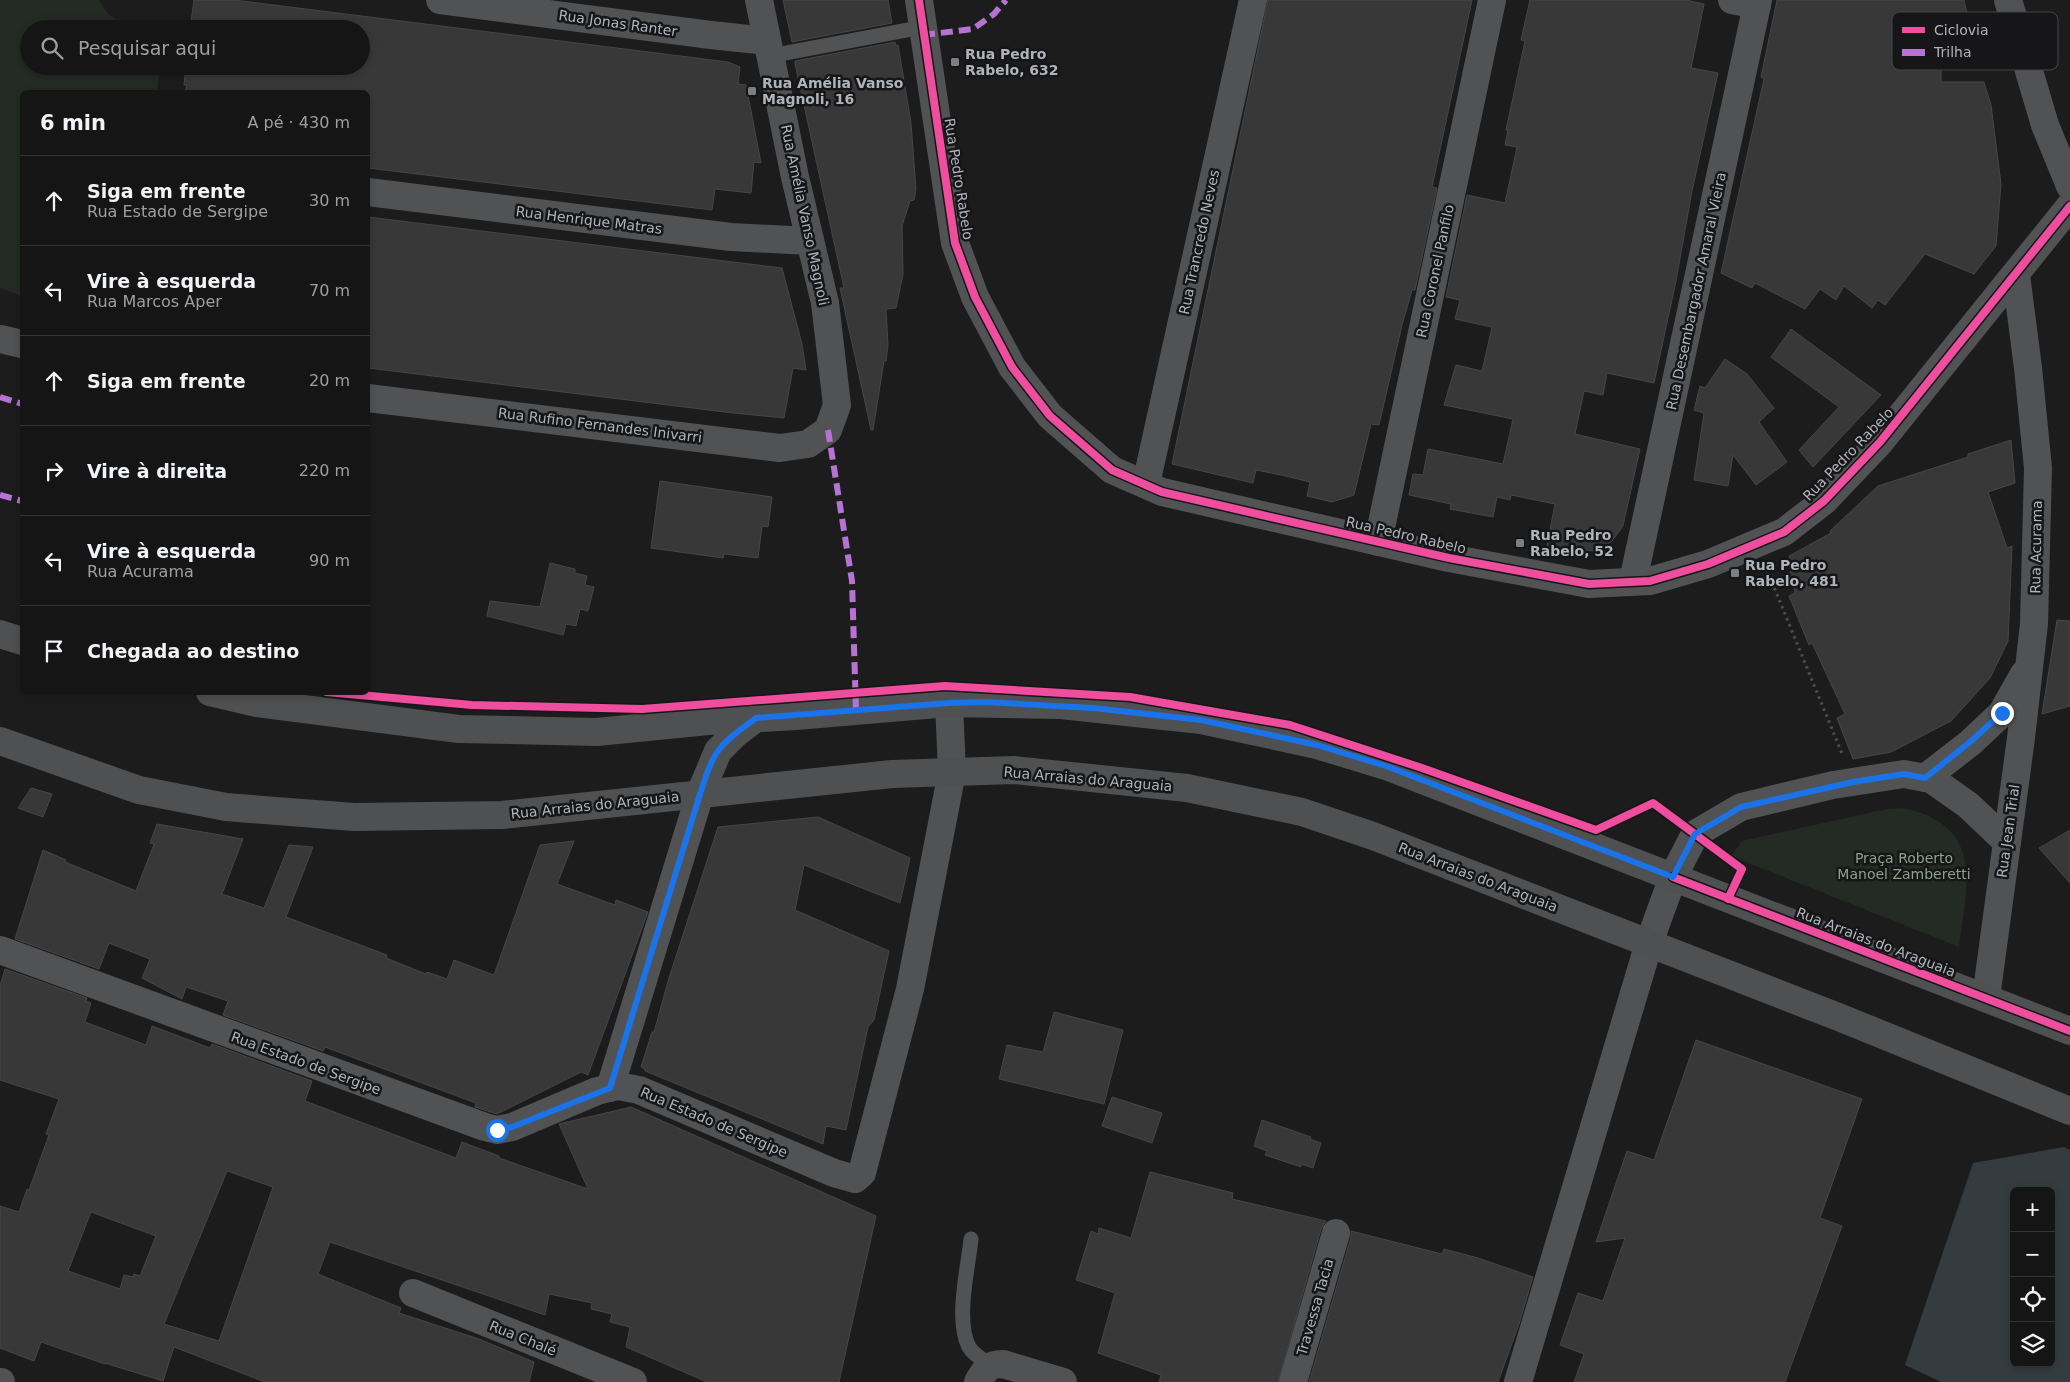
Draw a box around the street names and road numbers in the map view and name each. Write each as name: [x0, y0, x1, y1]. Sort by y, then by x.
street label: Rua Jonas Ranter: [558, 7, 679, 39]
street label: Rua Pedro Rabelo: [941, 117, 977, 241]
street label: Rua Amélia Vanso Magnoli: [778, 123, 832, 307]
street label: Rua Trancredo Neves: [1176, 168, 1222, 316]
street label: Rua Desembargador Amaral Vieira: [1663, 171, 1729, 411]
street label: Rua Henrique Matras: [515, 203, 663, 237]
street label: Rua Coronel Panfilo: [1413, 203, 1457, 339]
street label: Rua Pedro Rabelo: [1800, 404, 1896, 504]
street label: Rua Rufino Fernandes Inivarri: [497, 405, 703, 445]
street label: Rua Acurama: [2027, 500, 2045, 594]
street label: Rua Pedro Rabelo: [1344, 513, 1468, 557]
street label: Rua Arraias do Araguaia: [1003, 764, 1173, 794]
street label: Rua Jean Trial: [1994, 783, 2022, 879]
street label: Rua Arraias do Araguaia: [510, 788, 680, 822]
street label: Rua Arraias do Araguaia: [1396, 839, 1560, 915]
street label: Rua Arraias do Araguaia: [1794, 904, 1958, 980]
street label: Rua Estado de Sergipe: [229, 1028, 383, 1098]
street label: Rua Estado de Sergipe: [638, 1084, 790, 1160]
street label: Travessa Tacia: [1293, 1257, 1337, 1358]
street label: Rua Chalé: [487, 1317, 559, 1359]

